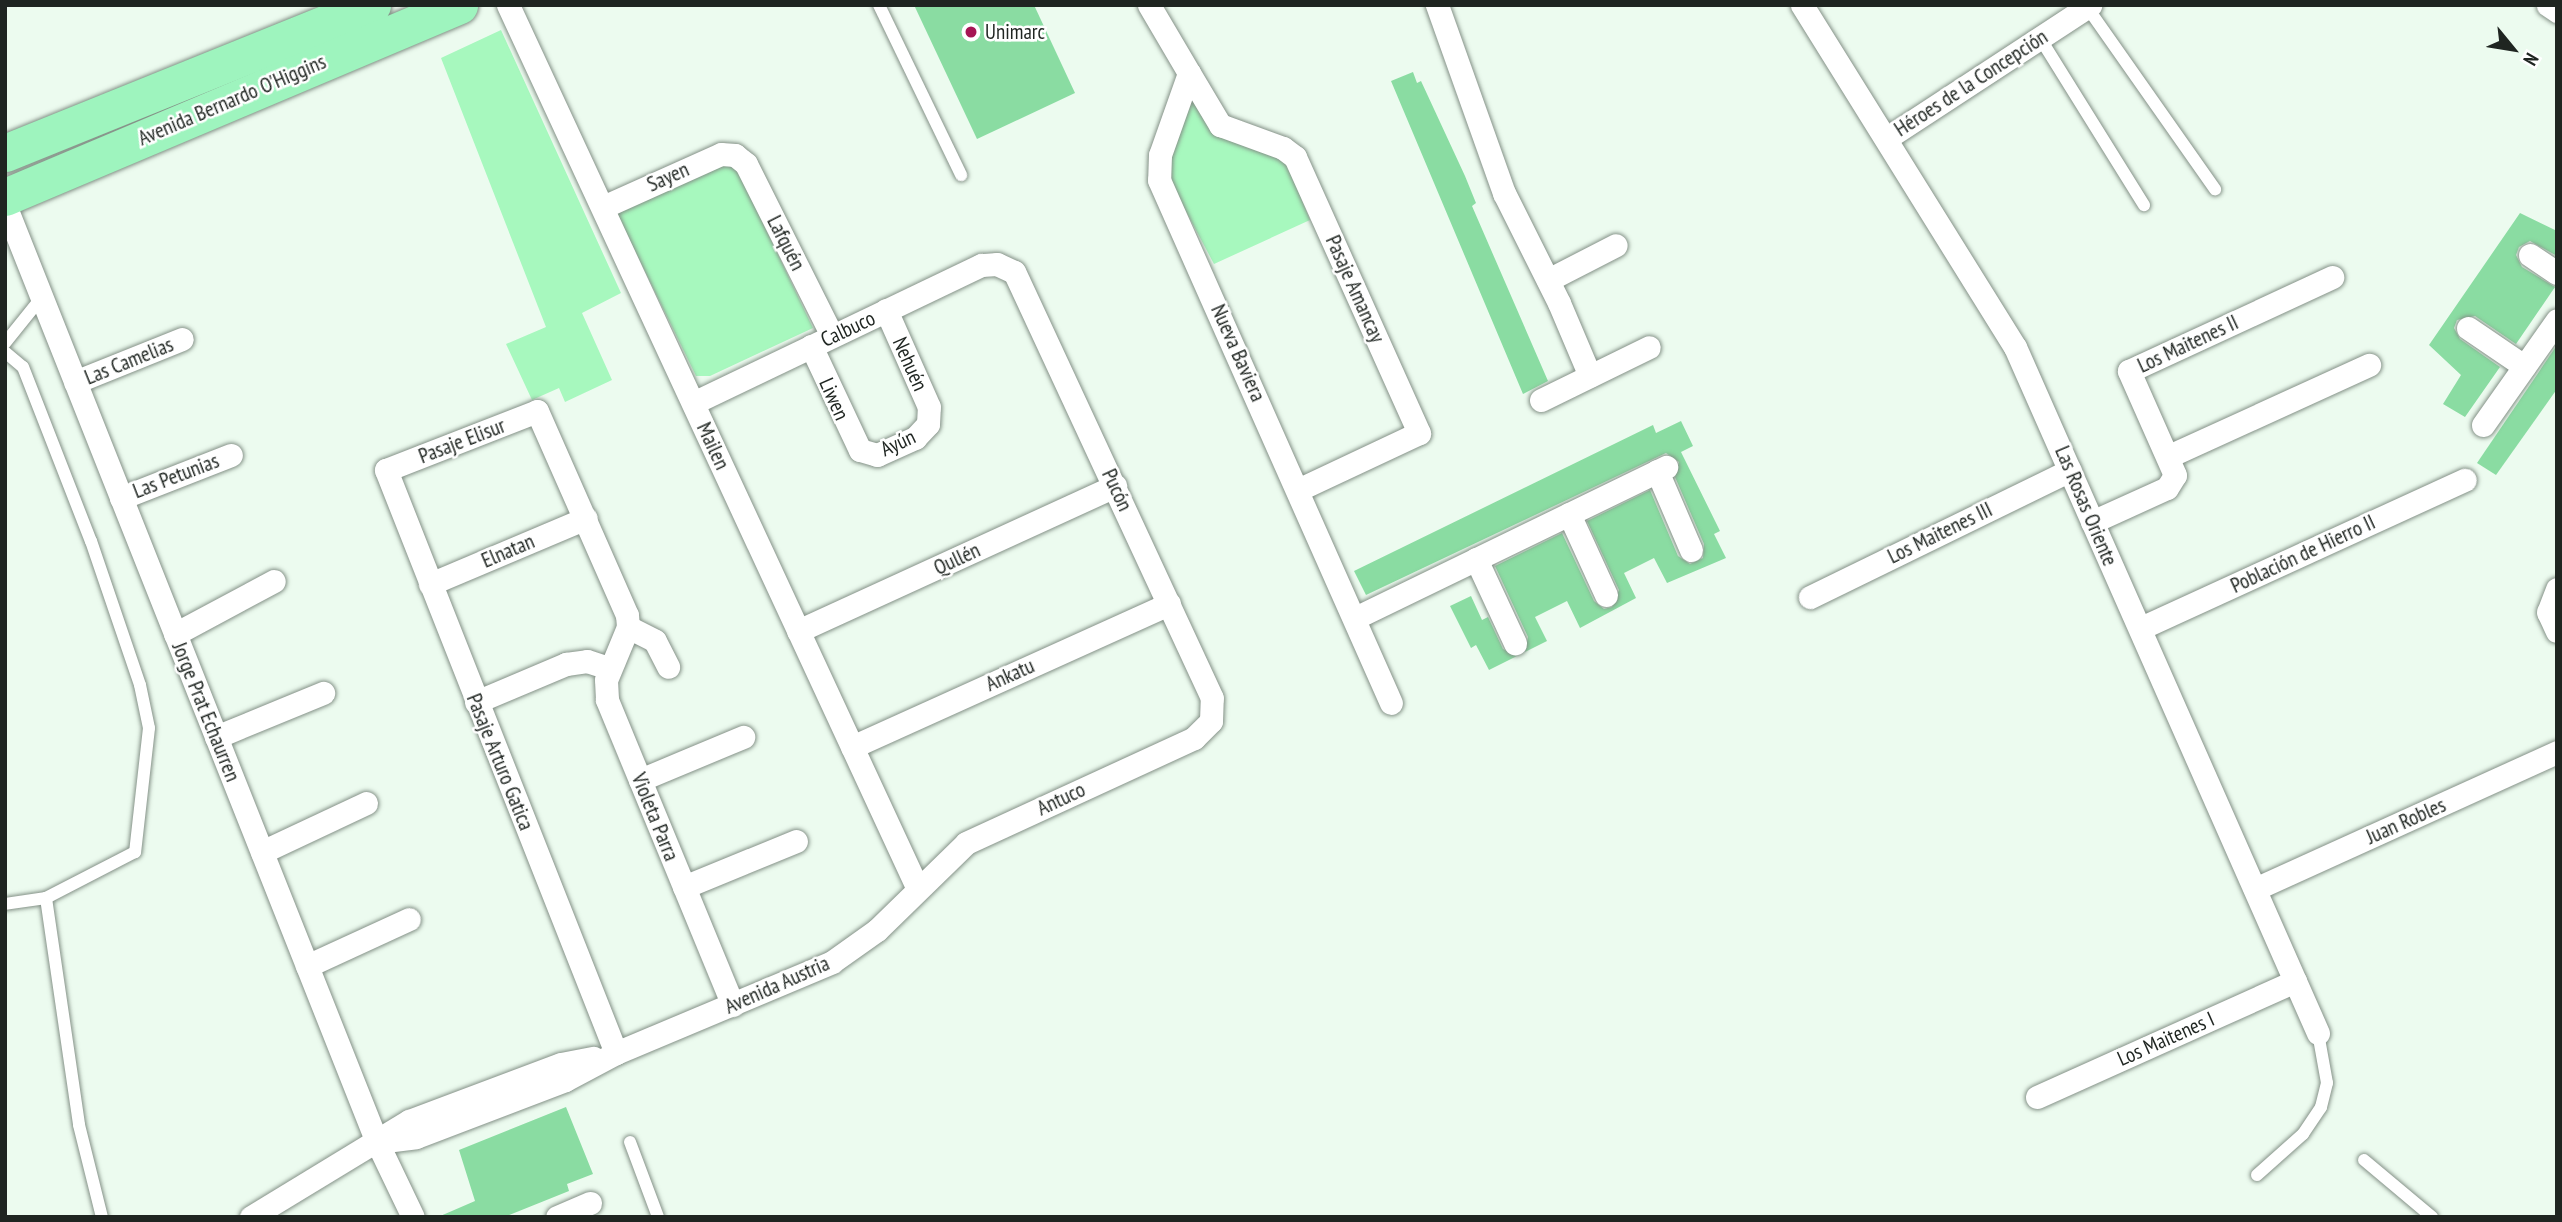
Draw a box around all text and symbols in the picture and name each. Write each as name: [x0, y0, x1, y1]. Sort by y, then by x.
north arrow: [2478, 14, 2548, 84]
place label: Unimarc: [985, 19, 1045, 45]
marker: Unimarc: [963, 24, 979, 40]
street label: Héroes de la Concepción: [1890, 24, 2052, 142]
street label: Avenida Bernardo O'Higgins: [134, 49, 330, 151]
text: N: [2518, 49, 2544, 70]
street label: Sayen: [643, 157, 693, 197]
street label: Lafquén: [762, 211, 810, 275]
street label: Pasaje Amancay: [1320, 231, 1390, 347]
street label: Nueva Baviera: [1205, 301, 1271, 405]
street label: Calbuco: [817, 306, 879, 352]
street label: Los Maitenes II: [2134, 310, 2242, 378]
street label: Las Camelias: [81, 332, 177, 390]
street label: Nehuén: [887, 333, 933, 395]
street label: Liwen: [814, 374, 854, 424]
street label: Pasaje Elisur: [415, 413, 509, 469]
street label: Mailen: [691, 418, 735, 474]
street label: Ayún: [877, 424, 919, 462]
street label: Las Rosas Oriente: [2049, 442, 2123, 570]
street label: Las Petunias: [129, 448, 223, 504]
street label: Pucón: [1096, 465, 1138, 515]
street label: Los Maitenes III: [1884, 497, 1996, 569]
street label: Población de Hierro II: [2227, 509, 2379, 599]
street label: Elnatan: [478, 529, 538, 573]
street label: Qullén: [930, 537, 984, 581]
street label: Jorge Prat Echaurren: [167, 639, 245, 785]
street label: Ankatu: [982, 653, 1038, 697]
street label: Pasaje Arturo Gatica: [461, 690, 539, 834]
street label: Violeta Parra: [626, 769, 684, 865]
street label: Antuco: [1033, 777, 1089, 821]
street label: Juan Robles: [2362, 792, 2450, 850]
street label: Avenida Austria: [721, 951, 833, 1019]
street label: Los Maitenes I: [2114, 1006, 2218, 1072]

